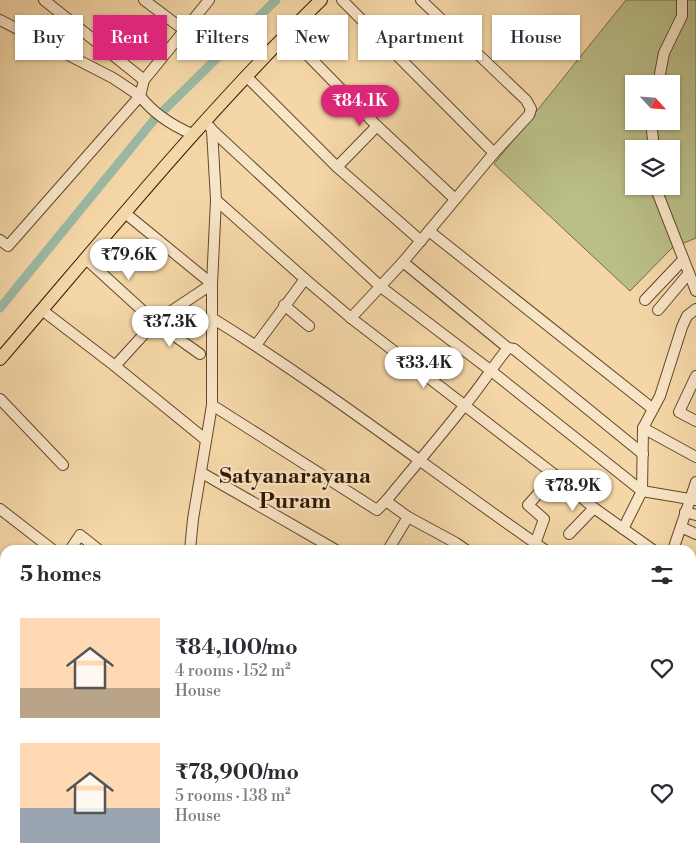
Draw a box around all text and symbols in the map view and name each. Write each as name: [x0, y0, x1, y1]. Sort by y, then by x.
chip: Buy: [15, 15, 83, 60]
chip: Rent: [93, 15, 167, 60]
chip: Filters: [177, 15, 267, 60]
chip: New: [277, 15, 348, 60]
chip: Apartment: [358, 15, 482, 60]
chip: House: [492, 15, 580, 60]
north arrow: [625, 75, 680, 130]
map controls: [625, 75, 680, 195]
pin: ₹84.1K: [319, 84, 401, 127]
text: ₹84.1K: [332, 91, 388, 111]
button: layers: [625, 140, 680, 195]
pin: ₹79.6K: [88, 238, 170, 281]
text: ₹79.6K: [101, 245, 157, 265]
pin: ₹37.3K: [129, 306, 211, 348]
text: ₹37.3K: [143, 312, 197, 332]
pin: ₹33.4K: [383, 346, 465, 389]
text: ₹33.4K: [395, 353, 453, 373]
district label: Satyanarayana Puram: [219, 463, 372, 515]
pin: ₹78.9K: [532, 470, 614, 512]
text: ₹78.9K: [545, 476, 601, 496]
icon: filters: [648, 561, 676, 589]
text: 5 homes: [20, 562, 101, 588]
text: ₹84,100/mo: [175, 635, 298, 661]
icon: home: [60, 638, 120, 698]
icon: heart: [648, 654, 676, 682]
text: 4 rooms · 152 m²: [175, 661, 291, 681]
text: House: [175, 681, 221, 701]
text: ₹78,900/mo: [175, 760, 299, 786]
icon: home: [60, 763, 120, 823]
icon: heart: [648, 779, 676, 807]
text: 5 rooms · 138 m²: [175, 786, 291, 806]
text: House: [175, 806, 221, 826]

